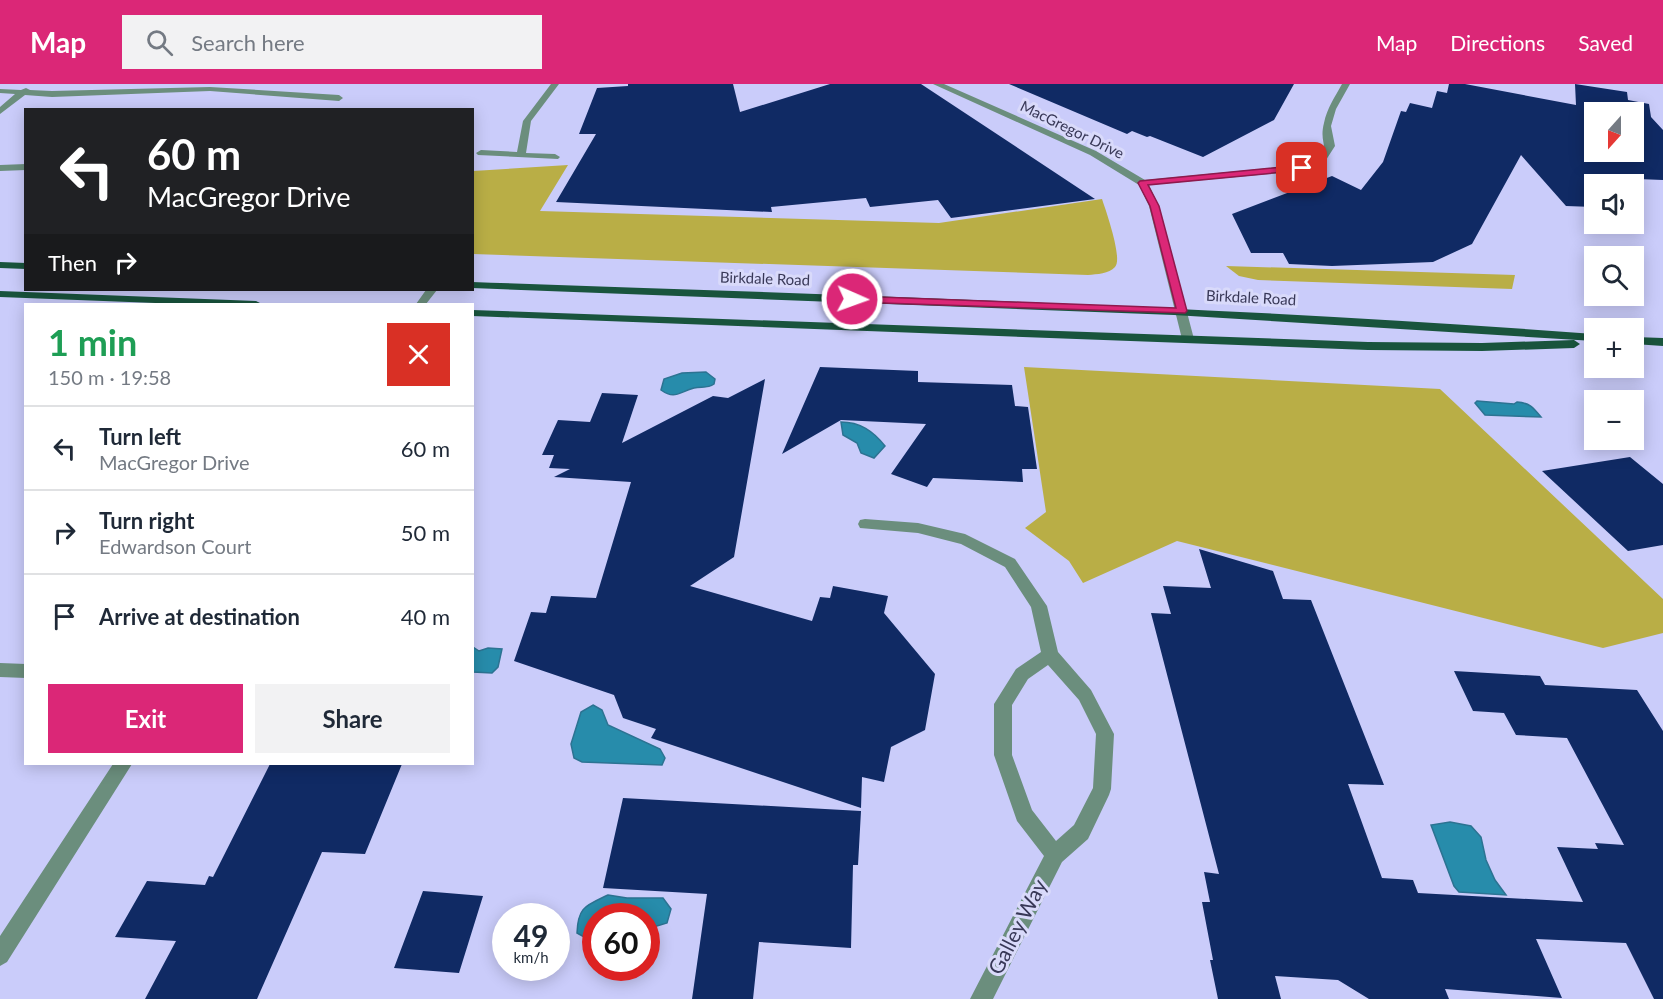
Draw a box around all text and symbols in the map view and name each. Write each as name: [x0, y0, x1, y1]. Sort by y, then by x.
search box: [122, 15, 542, 69]
text: Map: [30, 25, 86, 59]
icon: search: [143, 26, 176, 59]
text: Search here: [191, 29, 305, 56]
text: Map: [1376, 30, 1417, 55]
text: Directions: [1450, 30, 1545, 55]
text: Saved: [1578, 30, 1633, 55]
street label: MacGregor Drive: [1018, 96, 1127, 162]
north arrow: [1584, 102, 1644, 162]
map controls: [1584, 102, 1644, 450]
text: 60 m: [147, 129, 241, 179]
icon: left: [48, 132, 126, 210]
pin: [1276, 142, 1327, 193]
icon: arrive: [1285, 151, 1318, 184]
button: sound: [1584, 174, 1644, 234]
text: MacGregor Drive: [147, 180, 350, 213]
icon: right: [109, 246, 142, 279]
button: search: [1584, 246, 1644, 306]
text: Then: [48, 249, 97, 276]
street label: Birkdale Road: [720, 267, 810, 289]
position arrow: [820, 267, 884, 331]
street label: Birkdale Road: [1206, 286, 1297, 308]
button: +: [1584, 318, 1644, 378]
text: 1 min: [48, 320, 137, 364]
button: close: [387, 323, 450, 386]
text: 150 m · 19:58: [48, 365, 171, 389]
button: −: [1584, 390, 1644, 450]
text: Turn left: [99, 423, 181, 450]
icon: left: [48, 432, 81, 465]
text: 60 m: [401, 435, 450, 462]
text: MacGregor Drive: [99, 450, 250, 474]
text: Turn right: [99, 507, 194, 534]
icon: right: [48, 516, 81, 549]
text: 50 m: [401, 519, 450, 546]
text: Edwardson Court: [99, 534, 251, 558]
icon: arrive: [48, 600, 81, 633]
text: Arrive at destination: [99, 603, 300, 630]
text: 40 m: [401, 603, 450, 630]
button: Exit: [48, 684, 243, 753]
button: Share: [255, 684, 450, 753]
street label: Galley Way: [982, 874, 1051, 978]
speed limit sign: 60: [582, 903, 660, 981]
text: 49: [514, 917, 548, 953]
text: km/h: [513, 948, 549, 966]

